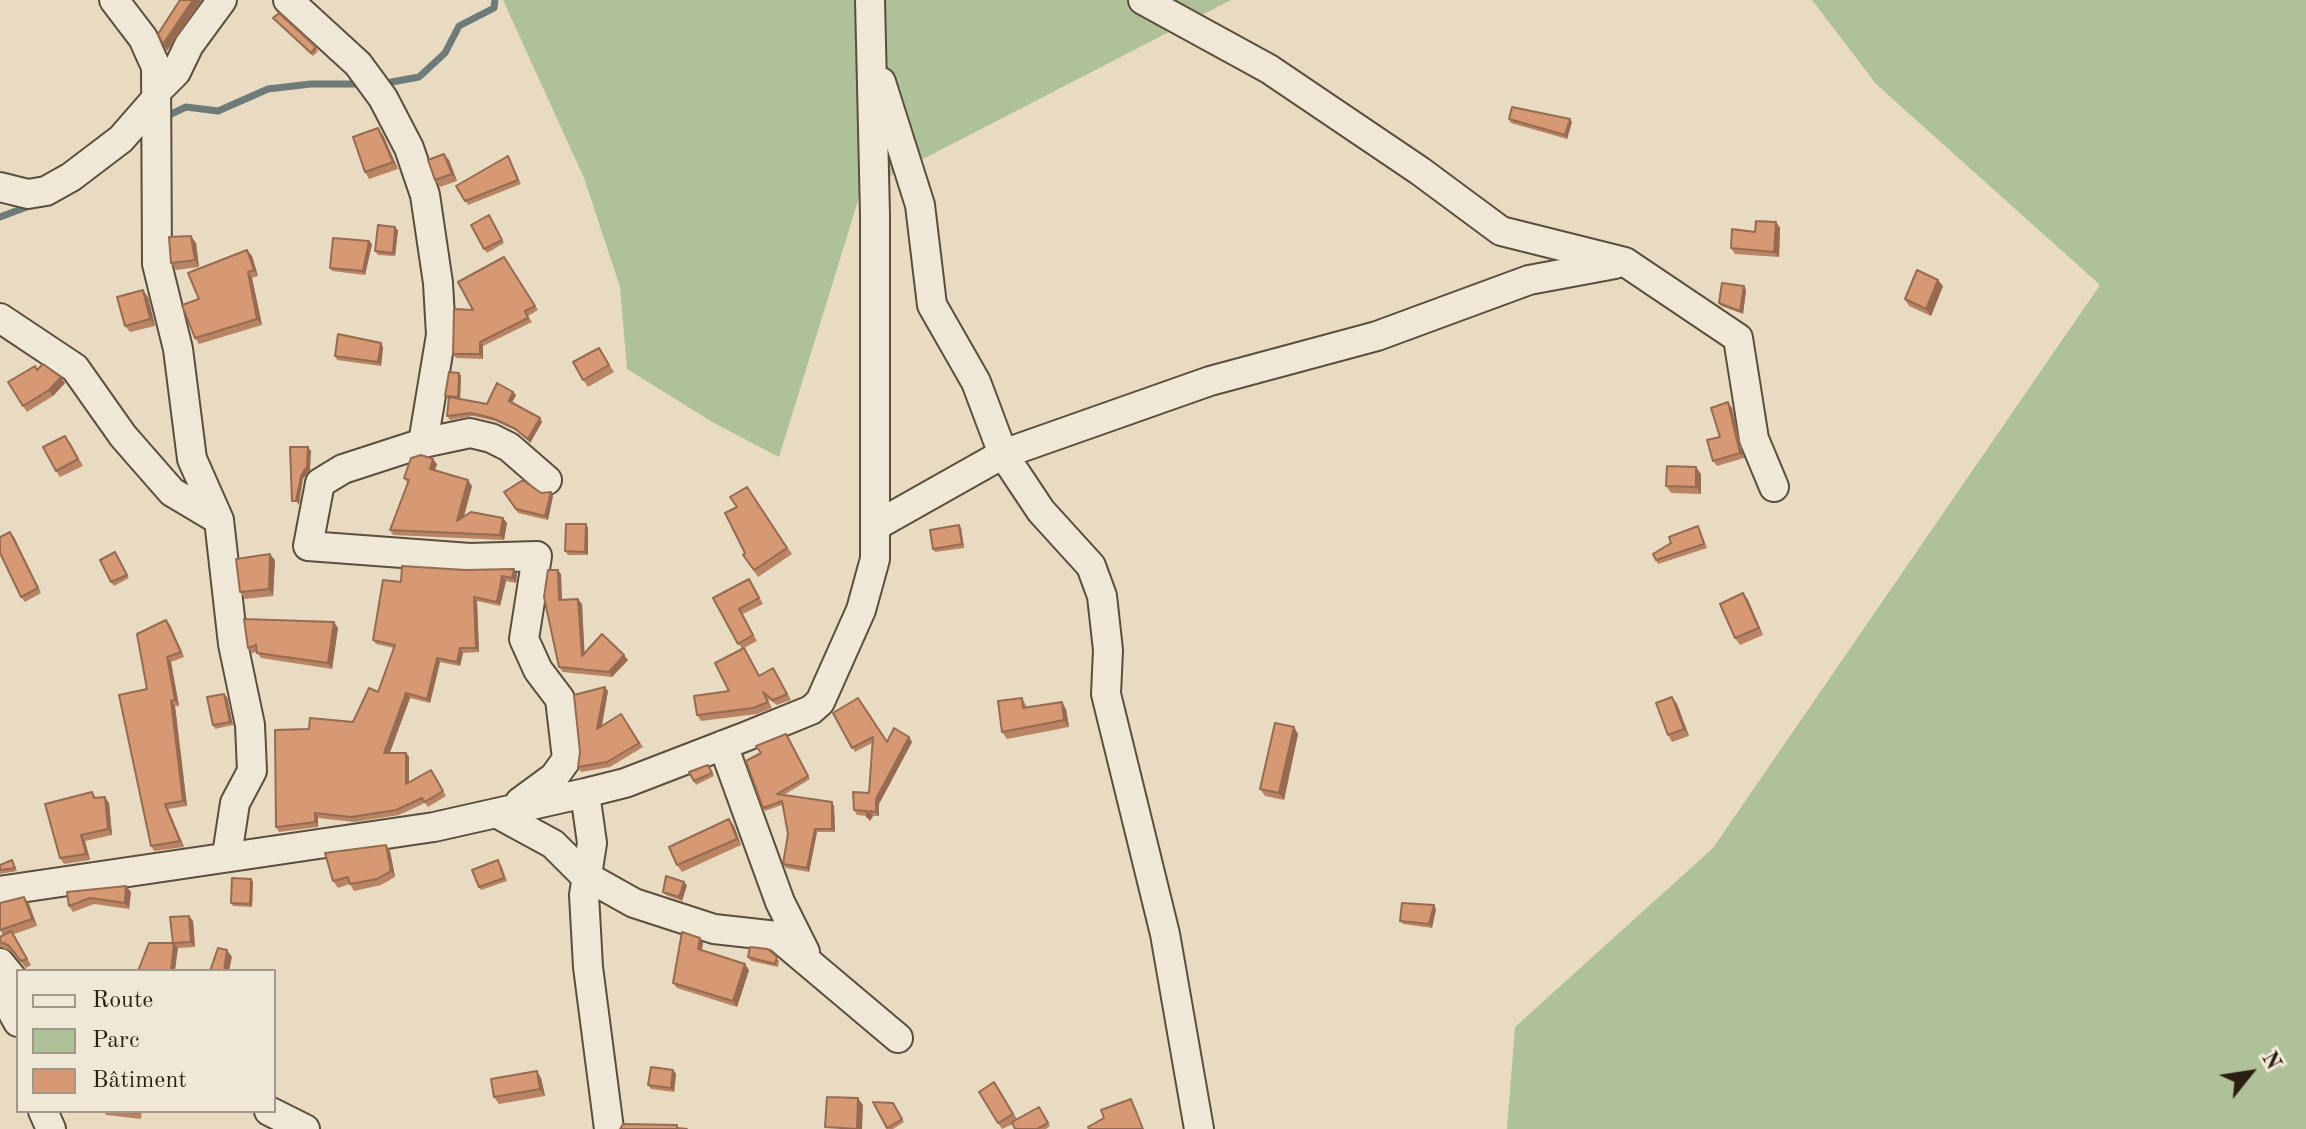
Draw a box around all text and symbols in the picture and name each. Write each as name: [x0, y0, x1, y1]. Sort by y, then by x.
legend: [16, 969, 276, 1113]
text: Route: [92, 989, 153, 1013]
text: Parc: [92, 1029, 139, 1053]
north arrow: [2210, 1033, 2290, 1113]
text: N: [2257, 1048, 2285, 1074]
text: Bâtiment: [92, 1069, 187, 1093]

